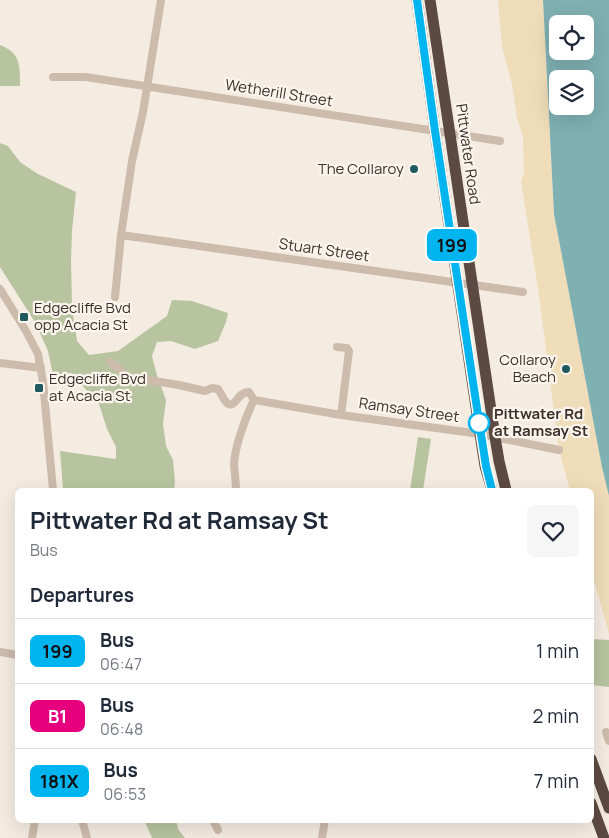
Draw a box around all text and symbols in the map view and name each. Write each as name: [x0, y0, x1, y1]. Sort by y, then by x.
map controls: [549, 15, 594, 115]
button: locate: [549, 15, 594, 60]
button: layers: [549, 70, 594, 115]
street label: Wetherill Street: [224, 74, 334, 111]
street label: Pittwater Road: [451, 102, 486, 206]
place label: The Collaroy: [318, 158, 404, 179]
marker: The Collaroy: [408, 163, 420, 175]
line badge: 199: [423, 229, 481, 261]
street label: Stuart Street: [278, 233, 371, 266]
text: 199: [437, 233, 467, 257]
place label: Edgecliffe Bvd opp Acacia St: [34, 297, 131, 335]
marker: Edgecliffe Bvd opp Acacia St: [18, 311, 30, 323]
place label: Collaroy Beach: [499, 349, 556, 387]
marker: Collaroy Beach: [560, 363, 572, 375]
place label: Edgecliffe Bvd at Acacia St: [49, 368, 146, 406]
marker: Edgecliffe Bvd at Acacia St: [33, 382, 45, 394]
street label: Ramsay Street: [357, 392, 461, 427]
place label: Pittwater Rd at Ramsay St: [494, 403, 588, 441]
marker: Pittwater Rd at Ramsay St: [468, 412, 490, 434]
text: Pittwater Rd at Ramsay St: [30, 503, 329, 536]
button: heart: [527, 505, 579, 557]
text: Bus: [30, 539, 58, 561]
text: Departures: [30, 582, 134, 608]
text: Bus: [100, 627, 134, 653]
text: 1 min: [536, 638, 579, 664]
text: 199: [42, 639, 73, 663]
text: 06:47: [100, 653, 142, 675]
text: Bus: [100, 692, 134, 718]
text: 2 min: [533, 703, 579, 729]
text: B1: [48, 704, 67, 728]
text: 06:48: [100, 718, 143, 740]
text: Bus: [104, 757, 138, 783]
text: 7 min: [534, 768, 579, 794]
text: 181X: [40, 769, 79, 793]
text: 06:53: [104, 783, 146, 805]

